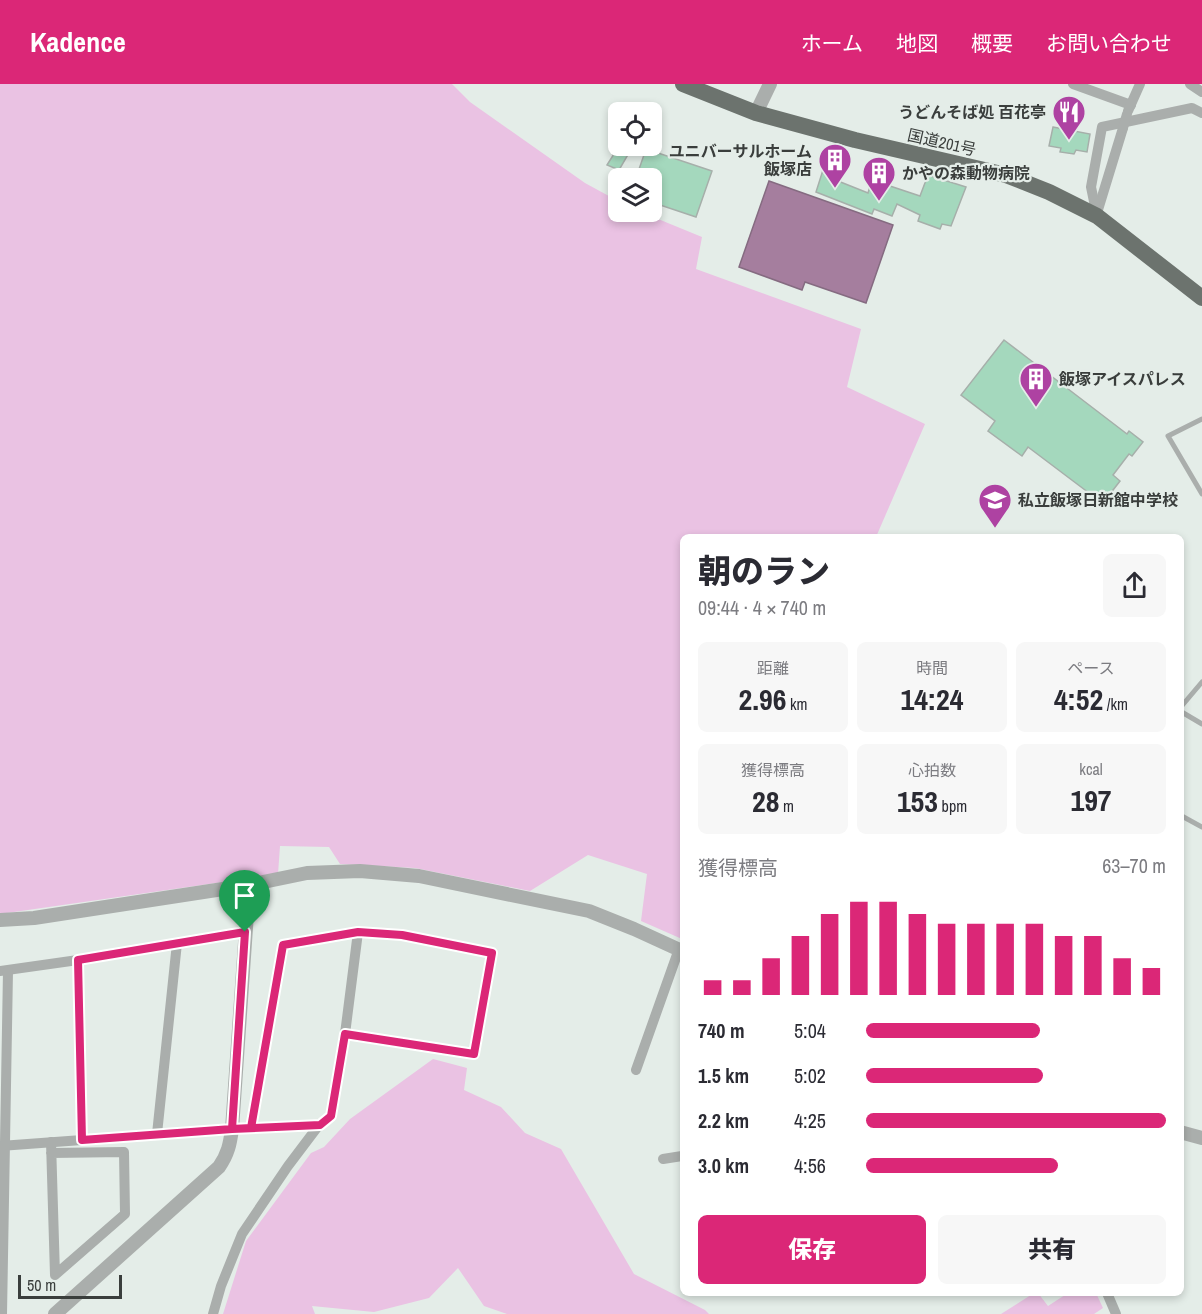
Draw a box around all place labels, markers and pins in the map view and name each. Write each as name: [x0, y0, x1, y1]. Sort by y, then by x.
restaurant icon: うどんそば処 百花亭: [1051, 94, 1087, 141]
place label: うどんそば処 百花亭: [898, 101, 1046, 123]
place label: ユニバーサルホーム 飯塚店: [669, 140, 812, 180]
building icon: ユニバーサルホーム 飯塚店: [817, 142, 853, 189]
building icon: かやの森動物病院: [861, 155, 897, 202]
place label: かやの森動物病院: [902, 162, 1030, 184]
building icon: 飯塚アイスパレス: [1018, 361, 1054, 408]
place label: 飯塚アイスパレス: [1058, 368, 1186, 390]
school or university icon: 私立飯塚日新館中学校: [977, 482, 1013, 529]
place label: 私立飯塚日新館中学校: [1018, 489, 1178, 511]
pin: [219, 870, 270, 932]

